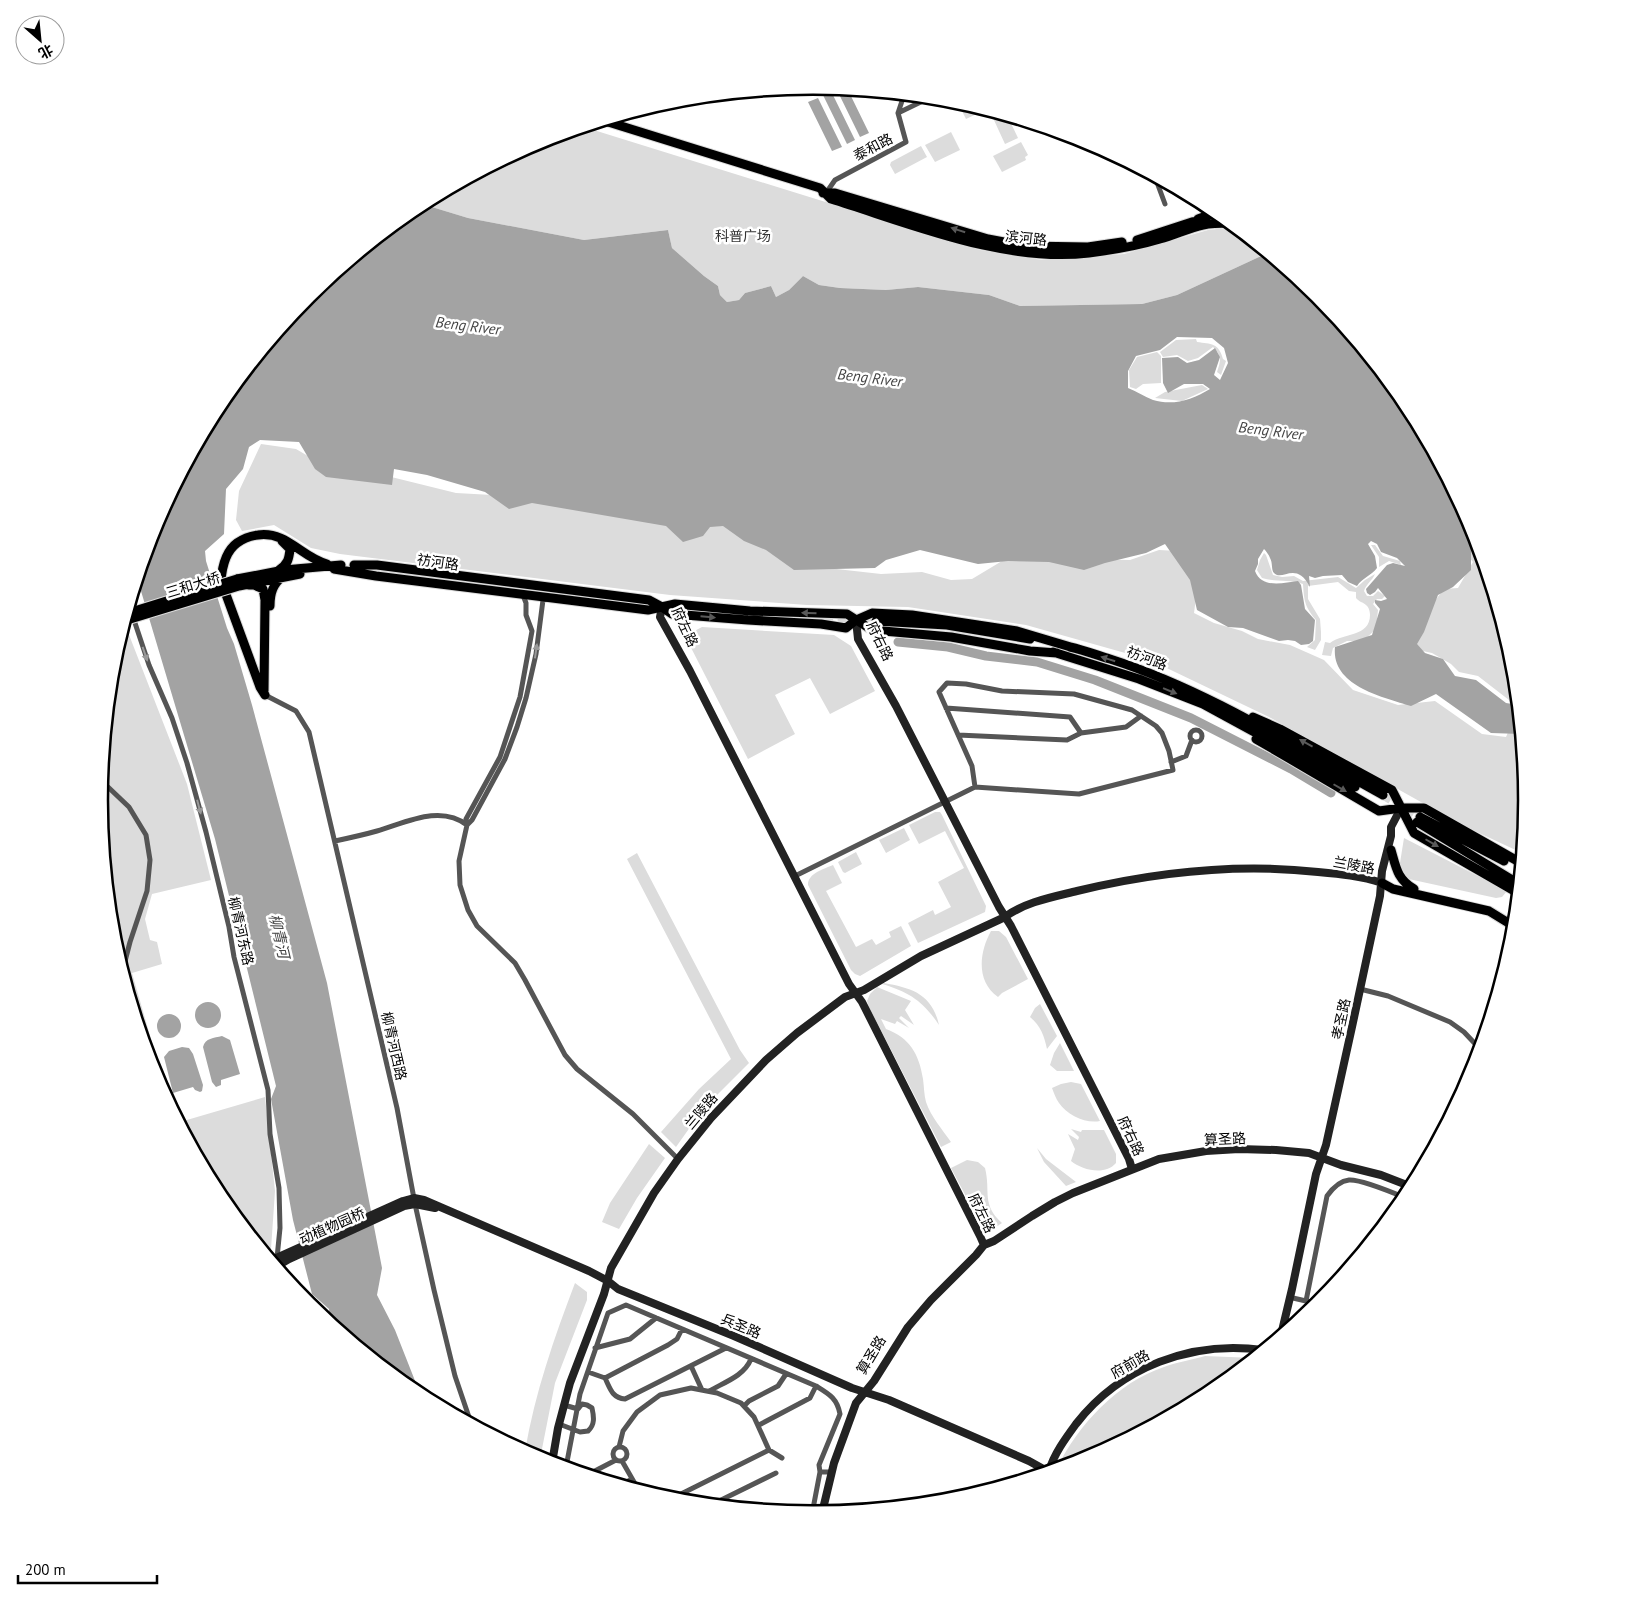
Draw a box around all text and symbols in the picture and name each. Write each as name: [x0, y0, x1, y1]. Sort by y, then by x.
north arrow: [15, 15, 65, 65]
text: 北: [36, 40, 56, 63]
street label: 泰和路: [850, 129, 896, 165]
one-way arrow: [950, 225, 965, 233]
park label: 科普广场: [715, 227, 771, 245]
street label: 滨河路: [1004, 227, 1048, 249]
water label: Beng River: [435, 312, 503, 339]
water label: Beng River: [837, 364, 905, 391]
water label: Beng River: [1238, 417, 1306, 444]
street label: 祊河路: [416, 550, 460, 574]
street label: 三和大桥: [164, 568, 222, 602]
street label: 府左路: [668, 604, 702, 650]
one-way arrow: [800, 609, 816, 617]
one-way arrow: [701, 613, 717, 621]
street label: 府右路: [863, 618, 897, 664]
street label: 祊河路: [1124, 642, 1170, 674]
one-way arrow: [532, 643, 540, 659]
one-way arrow: [141, 647, 149, 662]
one-way arrow: [1100, 654, 1115, 662]
one-way arrow: [1162, 688, 1177, 695]
one-way arrow: [1298, 739, 1313, 747]
one-way arrow: [1333, 784, 1347, 792]
one-way arrow: [195, 799, 203, 815]
one-way arrow: [1425, 839, 1440, 847]
street label: 兰陵路: [1332, 852, 1376, 878]
street label: 柳青河东路: [224, 895, 258, 967]
water label: 柳青河: [265, 912, 294, 963]
street label: 孝圣路: [1328, 997, 1354, 1041]
street label: 柳青河西路: [377, 1010, 411, 1082]
street label: 兰陵路: [681, 1089, 721, 1133]
street label: 府右路: [1114, 1113, 1148, 1159]
street label: 算圣路: [1204, 1129, 1246, 1149]
street label: 府左路: [965, 1190, 999, 1236]
street label: 动植物园桥: [296, 1204, 368, 1248]
street label: 兵圣路: [718, 1310, 764, 1342]
street label: 算圣路: [852, 1332, 890, 1378]
street label: 府前路: [1107, 1346, 1153, 1382]
scale bar: [18, 1552, 156, 1584]
text: 200 m: [25, 1560, 66, 1579]

